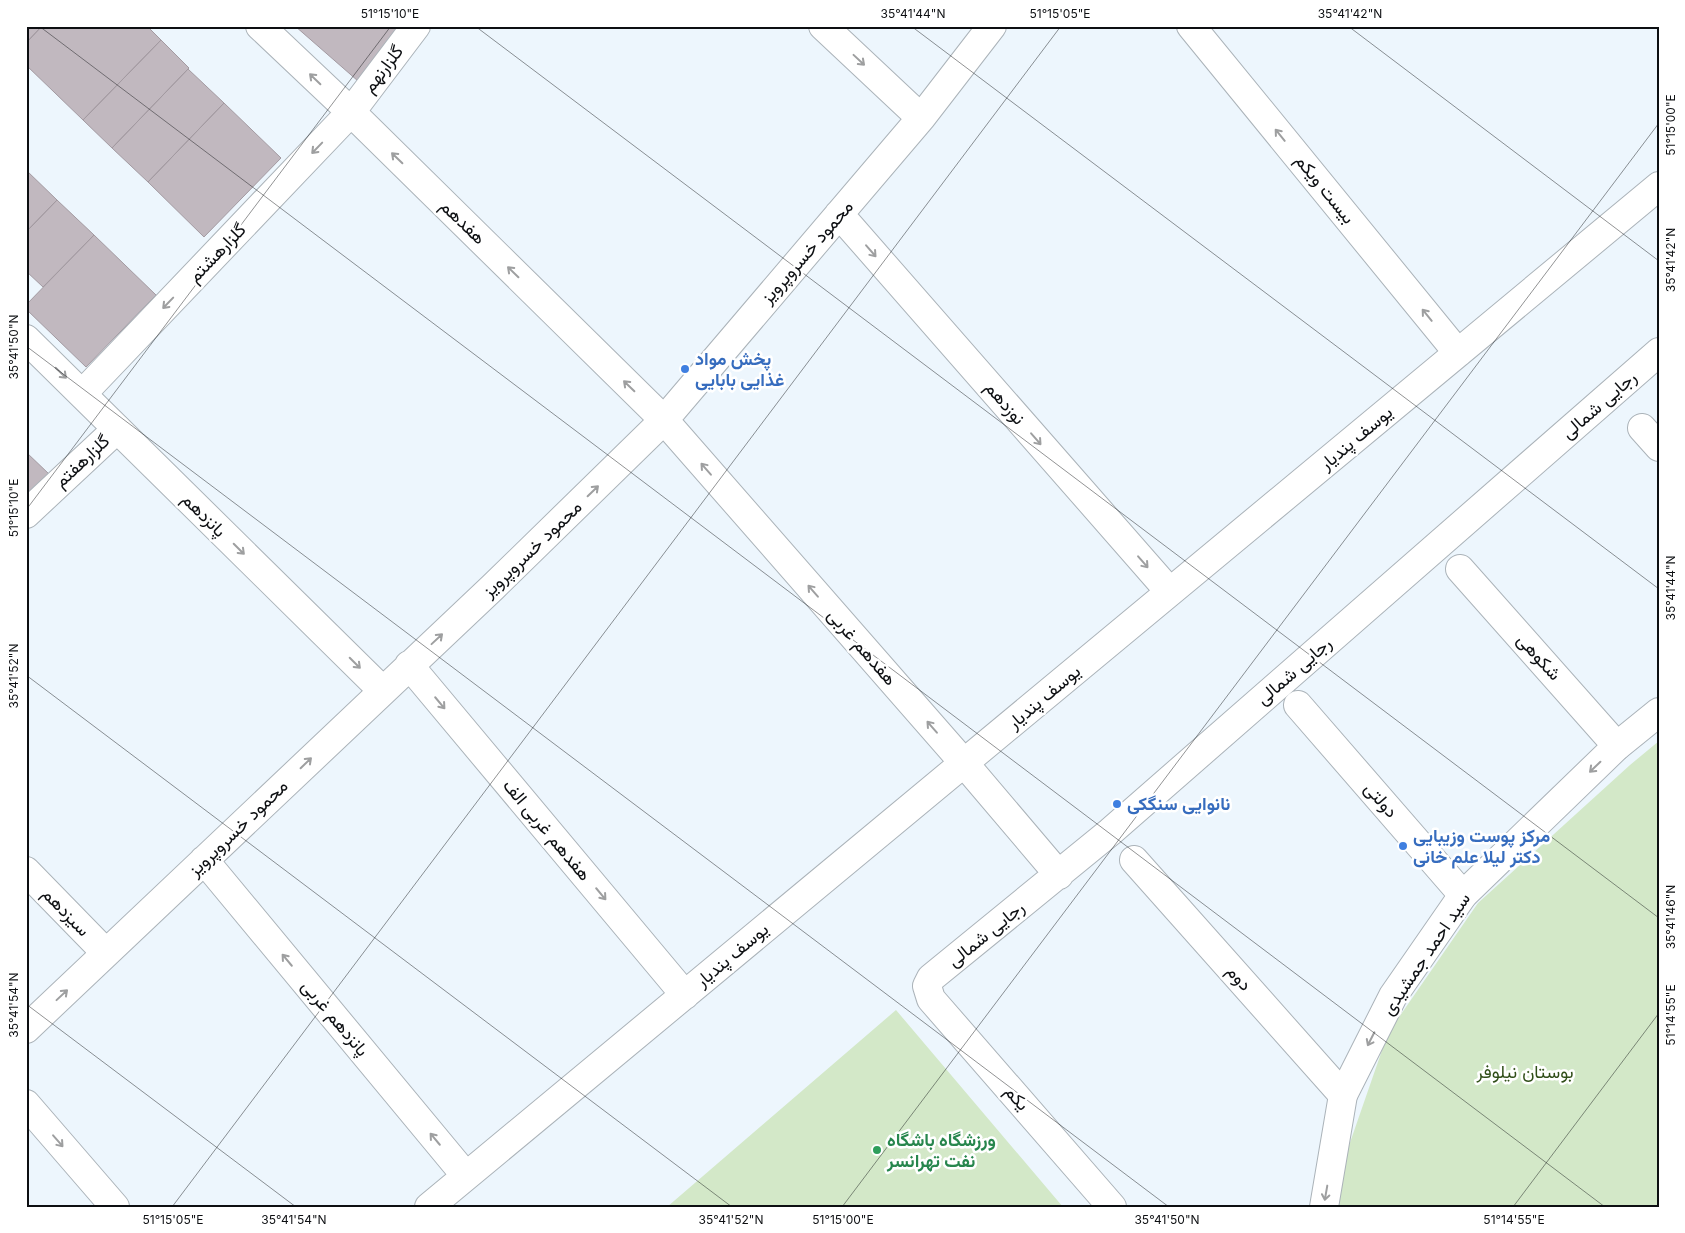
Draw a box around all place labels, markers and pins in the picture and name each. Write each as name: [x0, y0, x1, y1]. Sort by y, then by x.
place label: پخش مواد غذایی بابایی: [695, 348, 784, 391]
marker: پخش مواد غذایی بابایی: [679, 363, 691, 375]
place label: نانوایی سنگکی: [1127, 793, 1230, 815]
marker: نانوایی سنگکی: [1111, 798, 1123, 810]
place label: مرکز پوست وزیبایی دکتر لیلا علم خانی: [1413, 825, 1550, 869]
marker: مرکز پوست وزیبایی دکتر لیلا علم خانی: [1397, 840, 1409, 852]
place label: ورزشگاه باشگاه نفت تهرانسر: [886, 1129, 996, 1172]
marker: ورزشگاه باشگاه نفت تهرانسر: [871, 1144, 883, 1156]

